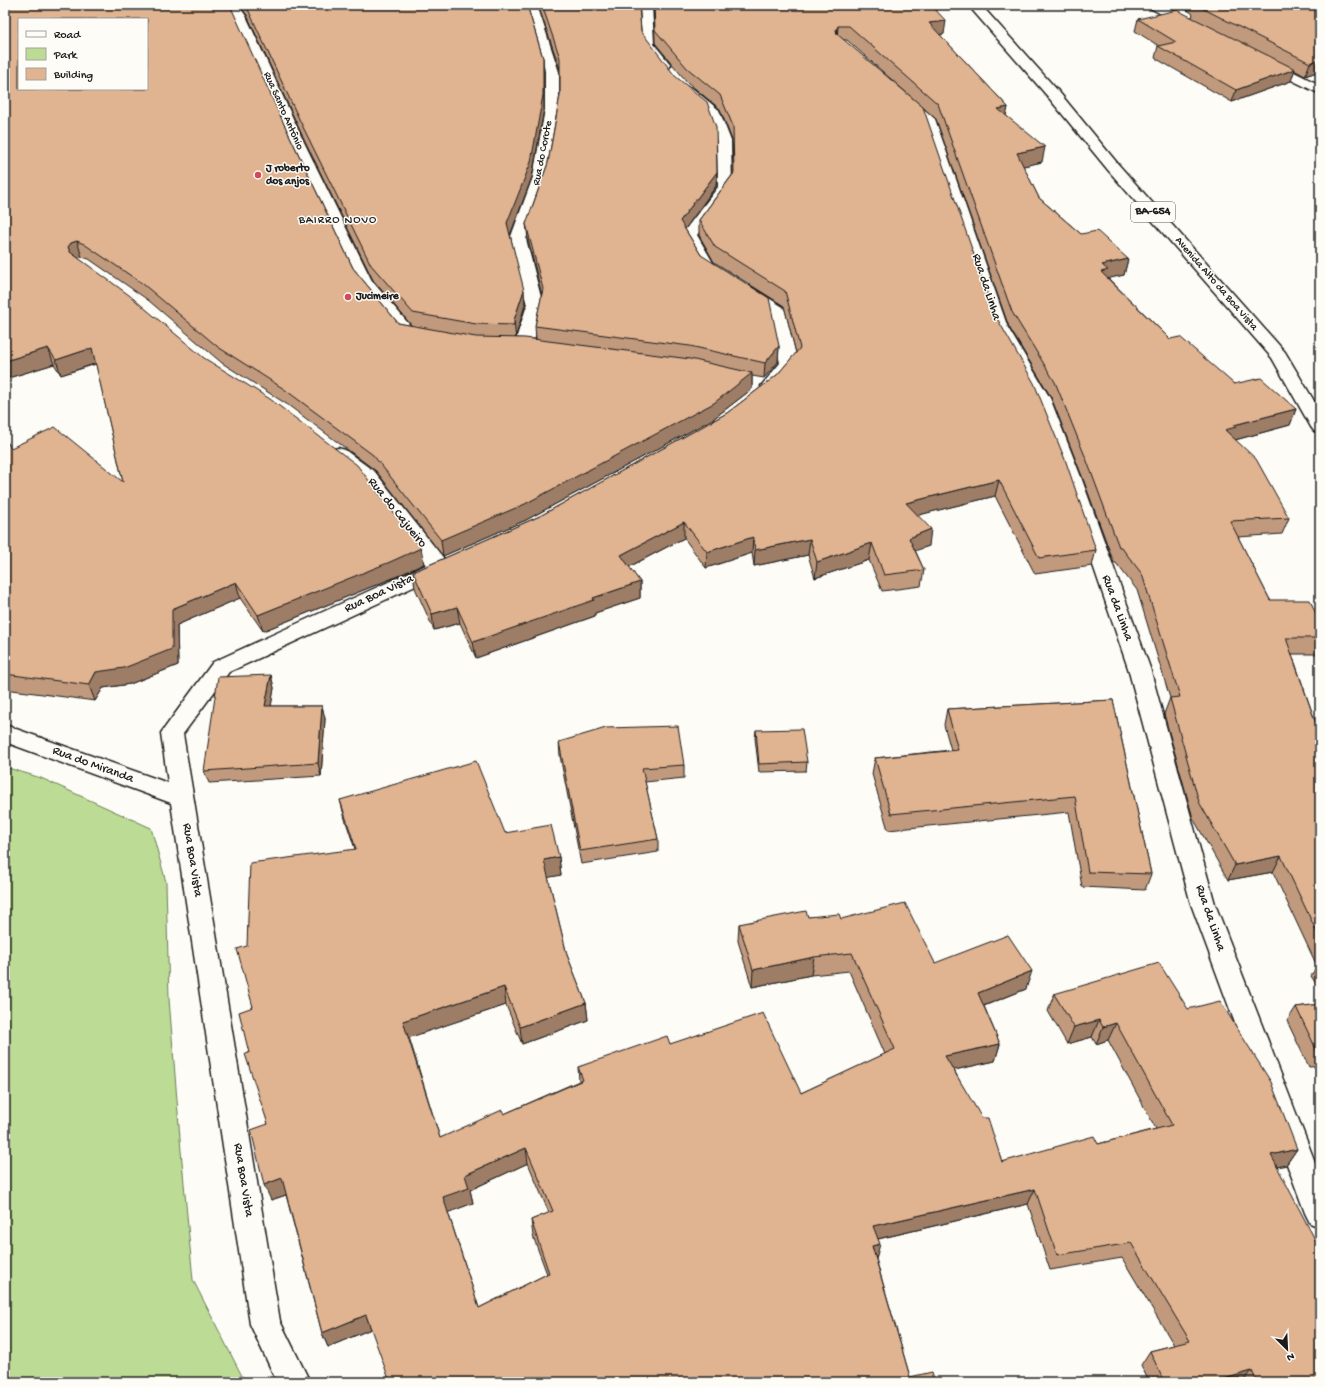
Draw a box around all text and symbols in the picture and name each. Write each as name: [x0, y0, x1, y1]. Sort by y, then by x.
legend: [18, 18, 148, 90]
text: Road: [54, 29, 81, 43]
text: Park: [53, 49, 79, 63]
text: Building: [53, 69, 93, 83]
street label: Rua Santo Antônio: [260, 70, 306, 152]
street label: Rua do Corote: [531, 119, 555, 186]
place label: J roberto dos anjos: [265, 162, 310, 188]
marker: J roberto dos anjos: [253, 170, 263, 180]
road number: BA-654: [1131, 202, 1175, 222]
district label: BAIRRO NOVO: [298, 214, 377, 228]
street label: Avenida Alto da Boa Vista: [1172, 235, 1260, 334]
street label: Rua da Linha: [968, 252, 1004, 323]
place label: Jucimeire: [355, 291, 400, 303]
marker: Jucimeire: [343, 292, 353, 302]
street label: Rua do Cajueiro: [364, 475, 430, 551]
street label: Rua Boa Vista: [342, 571, 417, 616]
street label: Rua da Linha: [1098, 573, 1136, 644]
street label: Rua do Miranda: [50, 743, 136, 787]
street label: Rua Boa Vista: [179, 822, 205, 899]
street label: Rua da Linha: [1192, 883, 1229, 954]
street label: Rua Boa Vista: [230, 1142, 256, 1219]
north arrow: [1267, 1329, 1307, 1369]
text: N: [1285, 1349, 1296, 1363]

